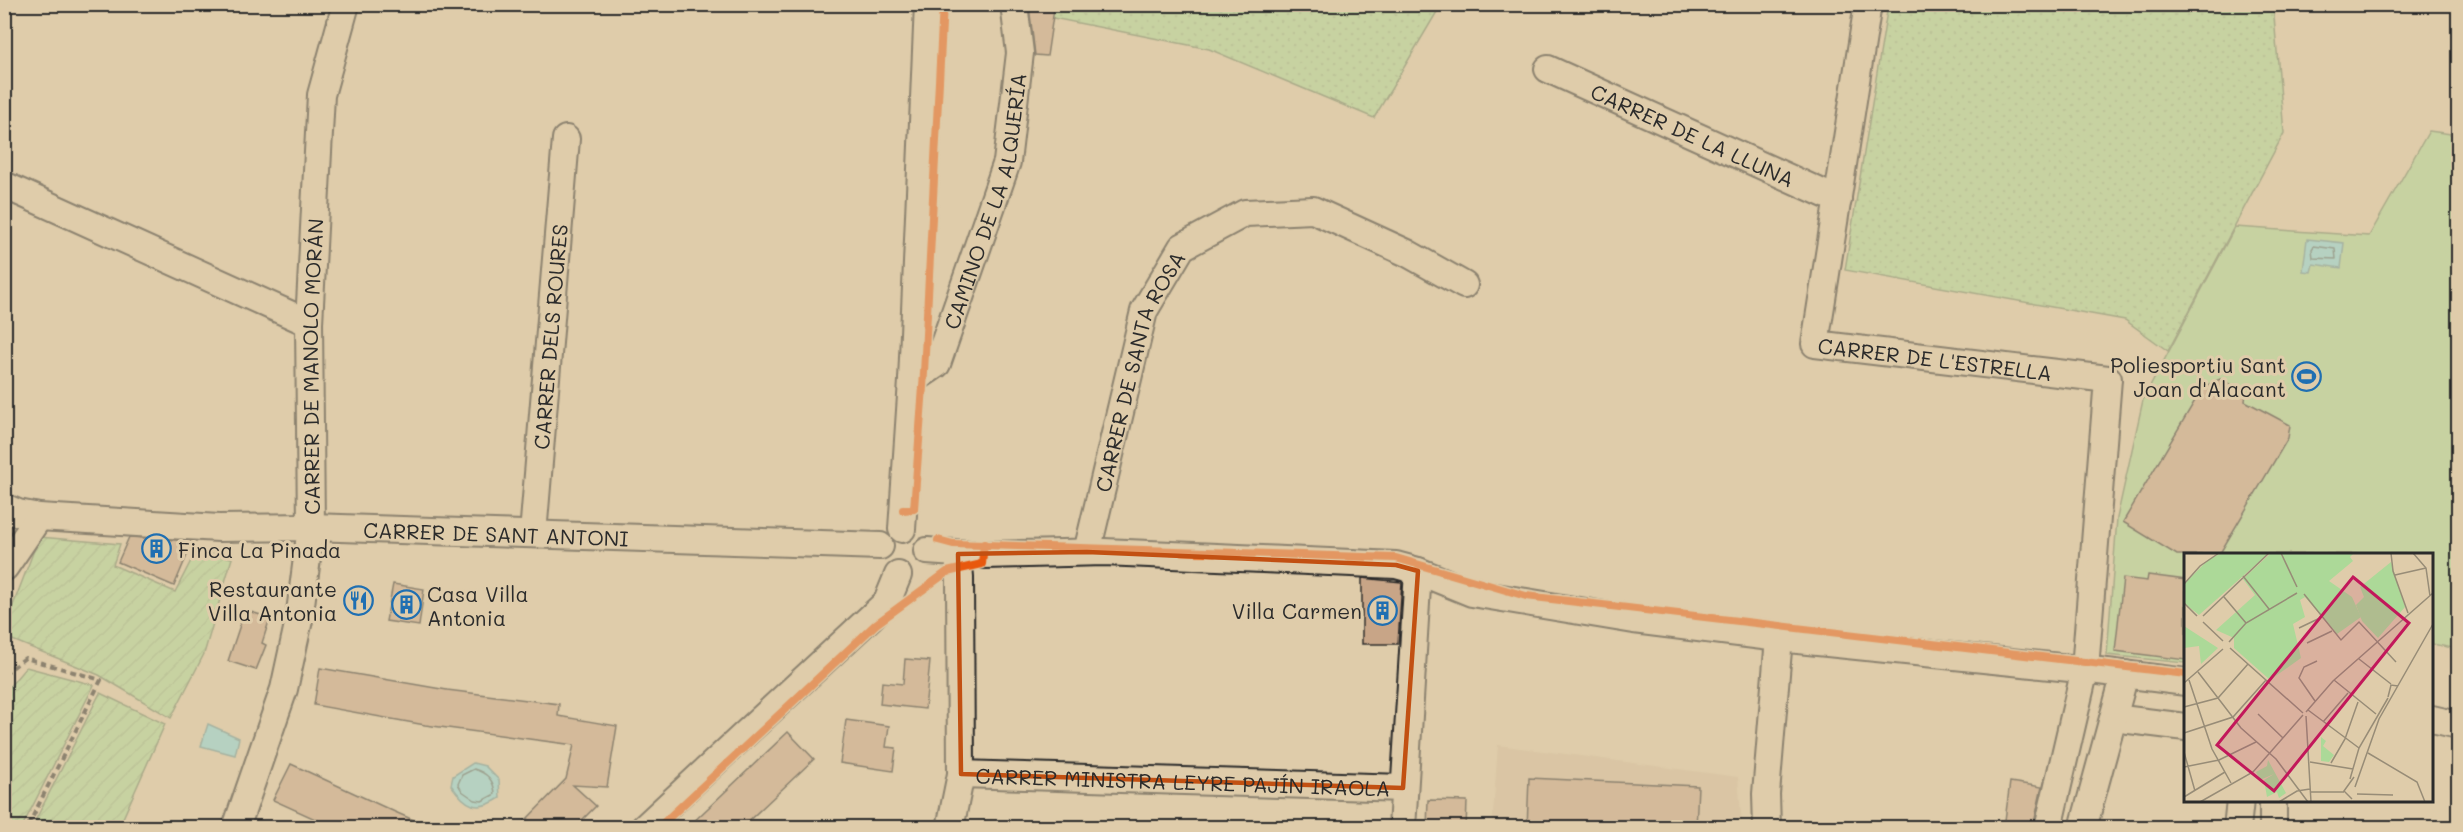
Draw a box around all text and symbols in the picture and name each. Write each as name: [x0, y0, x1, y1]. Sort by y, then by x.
street label: CAMINO DE LA ALQUERÍA: [937, 71, 1031, 332]
street label: CARRER DE LA LLUNA: [1587, 77, 1799, 192]
street label: CARRER DE MANOLO MORÁN: [295, 218, 328, 515]
street label: CARRER DELS ROURES: [527, 223, 572, 451]
street label: CARRER DE SANTA ROSA: [1088, 246, 1190, 494]
street label: CARRER DE L'ESTRELLA: [1817, 331, 2054, 386]
place label: Poliesportiu Sant Joan d'Alacant: [2110, 351, 2286, 402]
sports icon: Poliesportiu Sant Joan d'Alacant: [2291, 360, 2323, 392]
street label: CARRER DE SANT ANTONI: [363, 515, 629, 551]
building icon: Finca La Pinada: [141, 533, 173, 565]
place label: Finca La Pinada: [178, 536, 341, 563]
inset map: [2184, 553, 2433, 802]
place label: Restaurante Villa Antonia: [208, 575, 337, 626]
place label: Casa Villa Antonia: [427, 580, 529, 631]
restaurant icon: Restaurante Villa Antonia: [342, 584, 374, 616]
building icon: Casa Villa Antonia: [390, 589, 422, 621]
building icon: Villa Carmen: [1367, 594, 1399, 626]
place label: Villa Carmen: [1232, 597, 1362, 624]
street label: CARRER MINISTRA LEYRE PAJÍN IRAOLA: [975, 761, 1391, 801]

